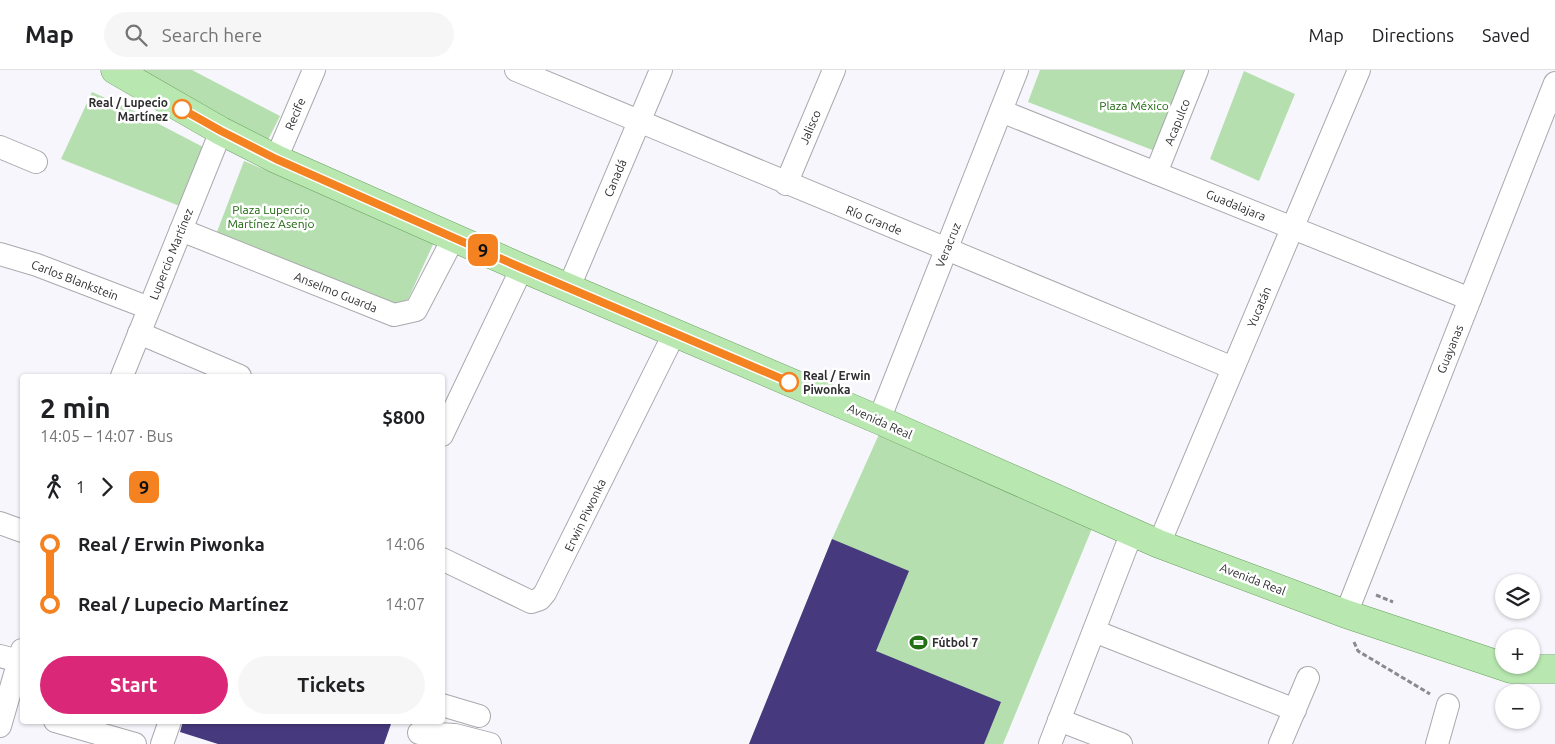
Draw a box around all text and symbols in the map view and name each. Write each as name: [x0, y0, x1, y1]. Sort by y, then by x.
search box: [104, 12, 454, 57]
text: Map: [25, 21, 74, 48]
icon: search: [122, 21, 150, 49]
text: Search here: [162, 24, 262, 46]
text: Map: [1308, 25, 1344, 45]
text: Directions: [1372, 25, 1454, 45]
text: Saved: [1482, 25, 1530, 45]
place label: Real / Lupecio Martínez: [88, 96, 168, 123]
street label: Recife: [282, 96, 308, 132]
street label: Acapulco: [1162, 97, 1192, 147]
marker: Real / Lupecio Martínez: [172, 99, 192, 119]
park label: Plaza México: [1099, 99, 1169, 112]
street label: Jalisco: [797, 108, 823, 146]
street label: Canadá: [601, 157, 629, 199]
street label: Guadalajara: [1204, 187, 1268, 223]
park label: Plaza Lupercio Martínez Asenjo: [227, 203, 315, 230]
street label: Río Grande: [844, 203, 904, 237]
street label: Lupercio Martínez: [147, 206, 195, 301]
street label: Veracruz: [933, 220, 963, 269]
line badge: 9: [467, 234, 499, 266]
text: 9: [478, 240, 488, 260]
street label: Carlos Blankstein: [30, 257, 120, 303]
street label: Anselmo Guarda: [293, 269, 379, 315]
street label: Yucatán: [1245, 285, 1273, 329]
street label: Guayanas: [1434, 323, 1466, 375]
place label: Real / Erwin Piwonka: [803, 369, 871, 396]
marker: Real / Erwin Piwonka: [779, 372, 799, 392]
text: 2 min: [40, 392, 111, 423]
street label: Avenida Real: [846, 401, 914, 441]
text: $800: [382, 406, 425, 428]
text: 14:05 – 14:07 · Bus: [40, 427, 173, 445]
icon: walk: [40, 473, 68, 501]
icon: forward: [93, 473, 121, 501]
text: 9: [139, 477, 149, 497]
street label: Erwin Piwonka: [562, 477, 608, 553]
text: 1: [76, 478, 85, 496]
text: Real / Erwin Piwonka: [78, 533, 265, 555]
text: 14:06: [385, 535, 425, 553]
street label: Avenida Real: [1218, 561, 1288, 597]
map controls: [1495, 574, 1540, 729]
button: layers: [1495, 574, 1540, 619]
text: Real / Lupecio Martínez: [78, 593, 288, 615]
text: 14:07: [385, 595, 425, 613]
button: +: [1495, 629, 1540, 674]
sports icon: Fútbol 7: [908, 632, 928, 652]
place label: Fútbol 7: [932, 636, 979, 649]
button: Start: [40, 656, 228, 714]
button: Tickets: [238, 656, 425, 714]
button: −: [1495, 684, 1540, 729]

